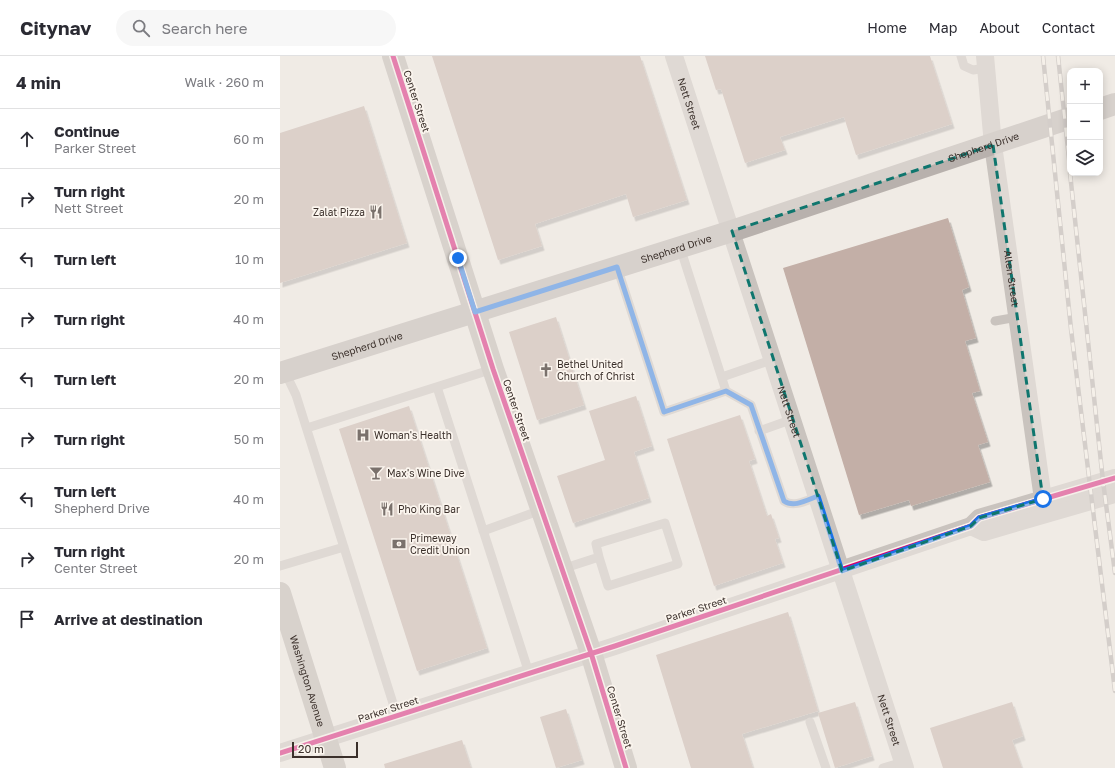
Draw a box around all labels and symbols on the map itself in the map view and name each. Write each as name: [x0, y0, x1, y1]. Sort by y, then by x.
street label: Center Street: [401, 68, 433, 134]
street label: Nett Street: [675, 76, 703, 131]
street label: Shepherd Drive: [947, 129, 1021, 164]
restaurant icon: Zalat Pizza: [368, 204, 384, 220]
place label: Zalat Pizza: [313, 206, 365, 218]
street label: Shepherd Drive: [639, 232, 713, 265]
route end: [449, 249, 467, 267]
street label: Allen Street: [1002, 249, 1022, 307]
street label: Shepherd Drive: [330, 329, 404, 363]
place label: Bethel United Church of Christ: [557, 358, 635, 382]
church icon: Bethel United Church of Christ: [538, 362, 554, 378]
street label: Center Street: [501, 378, 533, 442]
street label: Nett Street: [775, 384, 803, 439]
hospital icon: Woman's Health: [355, 427, 371, 443]
place label: Woman's Health: [374, 429, 452, 441]
bar icon: Max's Wine Dive: [368, 465, 384, 481]
place label: Max's Wine Dive: [387, 467, 465, 479]
route start: [1034, 490, 1052, 508]
restaurant icon: Pho King Bar: [379, 501, 395, 517]
place label: Pho King Bar: [398, 503, 460, 515]
place label: Primeway Credit Union: [410, 532, 470, 556]
bank icon: Primeway Credit Union: [391, 536, 407, 552]
street label: Parker Street: [664, 594, 728, 624]
street label: Washington Avenue: [288, 633, 328, 728]
street label: Center Street: [605, 684, 635, 750]
street label: Nett Street: [875, 693, 903, 747]
street label: Parker Street: [356, 694, 420, 724]
scale bar: [292, 740, 358, 759]

